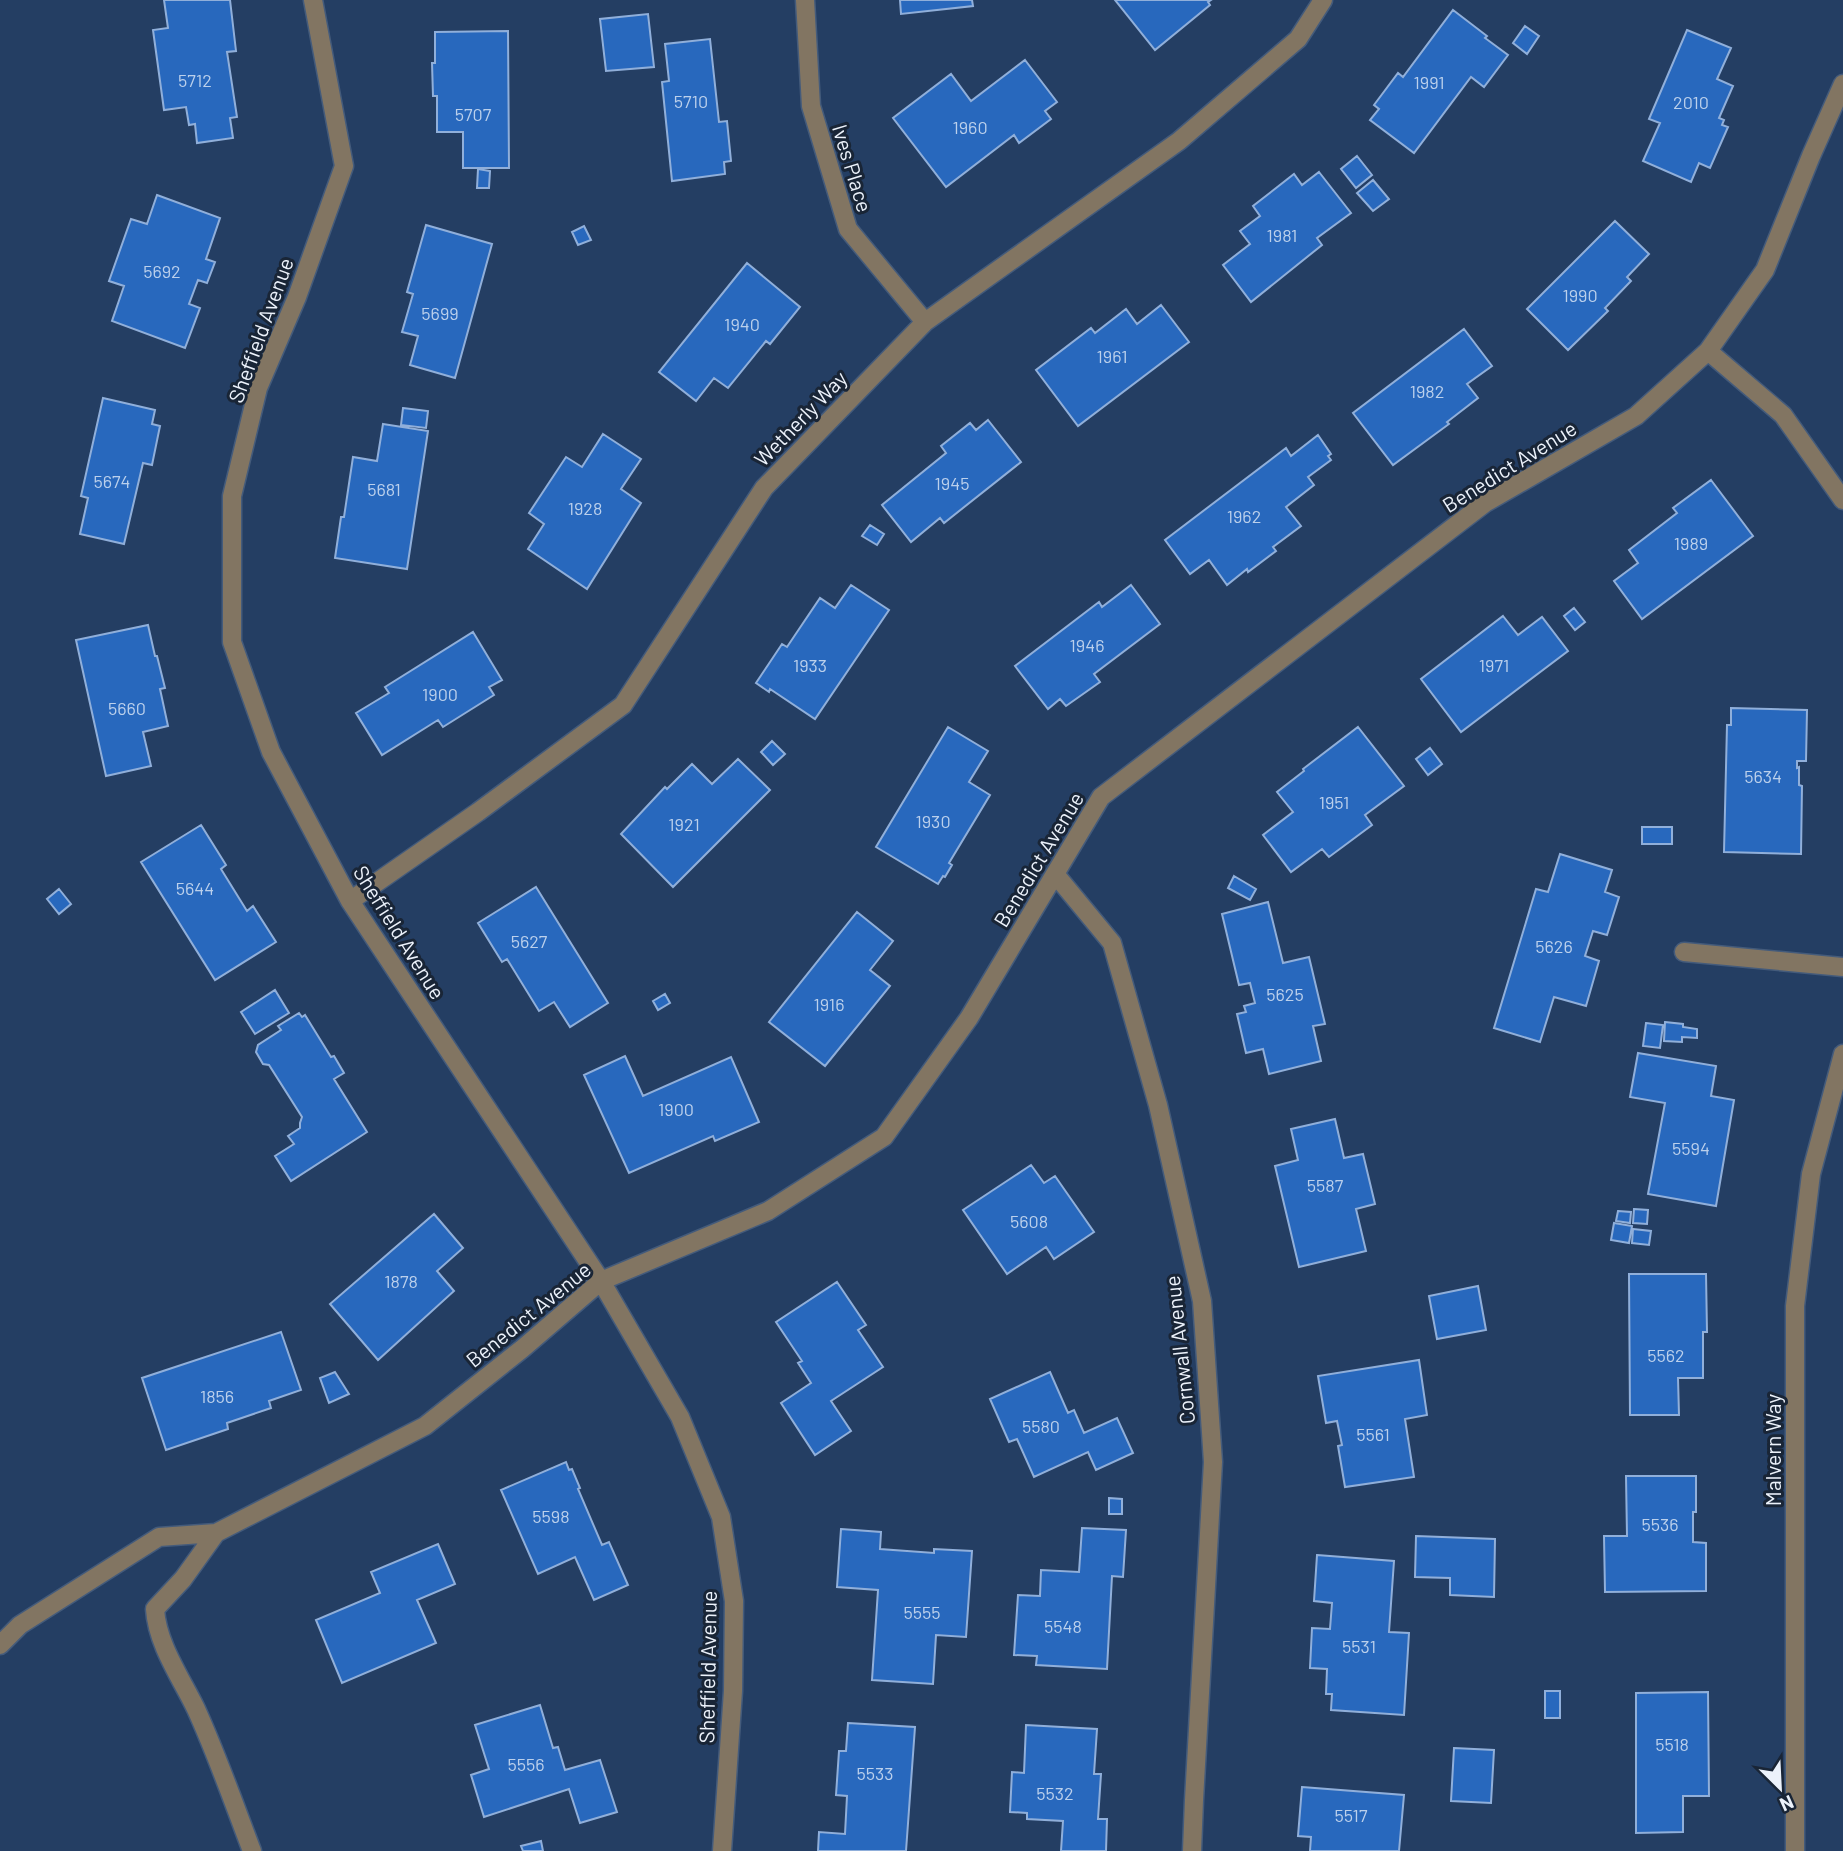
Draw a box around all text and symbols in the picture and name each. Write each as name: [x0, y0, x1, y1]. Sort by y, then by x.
house number: 5712: [178, 69, 212, 91]
house number: 1991: [1414, 71, 1445, 93]
house number: 5710: [674, 90, 708, 112]
house number: 2010: [1673, 91, 1709, 113]
house number: 5707: [455, 103, 492, 125]
house number: 1960: [952, 116, 988, 138]
street label: Ives Place: [828, 121, 878, 215]
house number: 1981: [1267, 224, 1297, 246]
street label: Sheffield Avenue: [222, 254, 298, 406]
house number: 5692: [143, 260, 181, 282]
house number: 1990: [1562, 284, 1598, 306]
house number: 5699: [421, 302, 459, 324]
house number: 1940: [724, 313, 760, 335]
house number: 1961: [1097, 345, 1127, 367]
street label: Wetherly Way: [748, 365, 852, 471]
house number: 1982: [1410, 380, 1444, 402]
street label: Benedict Avenue: [1437, 415, 1581, 517]
house number: 5674: [94, 470, 130, 492]
house number: 1945: [935, 472, 969, 494]
house number: 5681: [367, 478, 401, 500]
house number: 1928: [568, 497, 602, 519]
house number: 1962: [1227, 505, 1261, 527]
house number: 1989: [1674, 532, 1708, 554]
house number: 1946: [1070, 634, 1104, 656]
house number: 1933: [793, 654, 827, 676]
house number: 1971: [1479, 654, 1509, 676]
house number: 1900: [422, 683, 458, 705]
house number: 5660: [108, 697, 146, 719]
house number: 5634: [1744, 765, 1782, 787]
street label: Benedict Avenue: [988, 787, 1088, 931]
house number: 1951: [1319, 791, 1349, 813]
house number: 1930: [915, 810, 951, 832]
house number: 1921: [668, 813, 700, 835]
street label: Sheffield Avenue: [349, 861, 451, 1003]
house number: 5644: [176, 877, 214, 899]
house number: 5627: [511, 930, 548, 952]
house number: 5626: [1535, 935, 1573, 957]
house number: 5625: [1266, 983, 1304, 1005]
house number: 1916: [814, 993, 844, 1015]
house number: 1900: [658, 1098, 694, 1120]
house number: 5594: [1672, 1137, 1710, 1159]
house number: 5587: [1307, 1174, 1344, 1196]
house number: 5608: [1010, 1210, 1048, 1232]
street label: Benedict Avenue: [461, 1256, 595, 1372]
house number: 1878: [384, 1270, 418, 1292]
street label: Cornwall Avenue: [1159, 1275, 1199, 1425]
house number: 5562: [1647, 1344, 1685, 1366]
house number: 1856: [200, 1385, 234, 1407]
street label: Malvern Way: [1760, 1394, 1785, 1506]
house number: 5580: [1022, 1415, 1060, 1437]
house number: 5561: [1356, 1423, 1390, 1445]
house number: 5598: [532, 1505, 570, 1527]
house number: 5536: [1641, 1513, 1679, 1535]
street label: Sheffield Avenue: [693, 1590, 721, 1744]
house number: 5555: [903, 1601, 941, 1623]
house number: 5548: [1044, 1615, 1082, 1637]
house number: 5531: [1342, 1635, 1376, 1657]
house number: 5518: [1655, 1733, 1689, 1755]
house number: 5556: [507, 1753, 545, 1775]
north arrow: [1745, 1753, 1815, 1823]
house number: 5533: [856, 1762, 894, 1784]
house number: 5532: [1036, 1782, 1074, 1804]
text: N: [1777, 1791, 1798, 1817]
house number: 5517: [1335, 1804, 1368, 1826]

